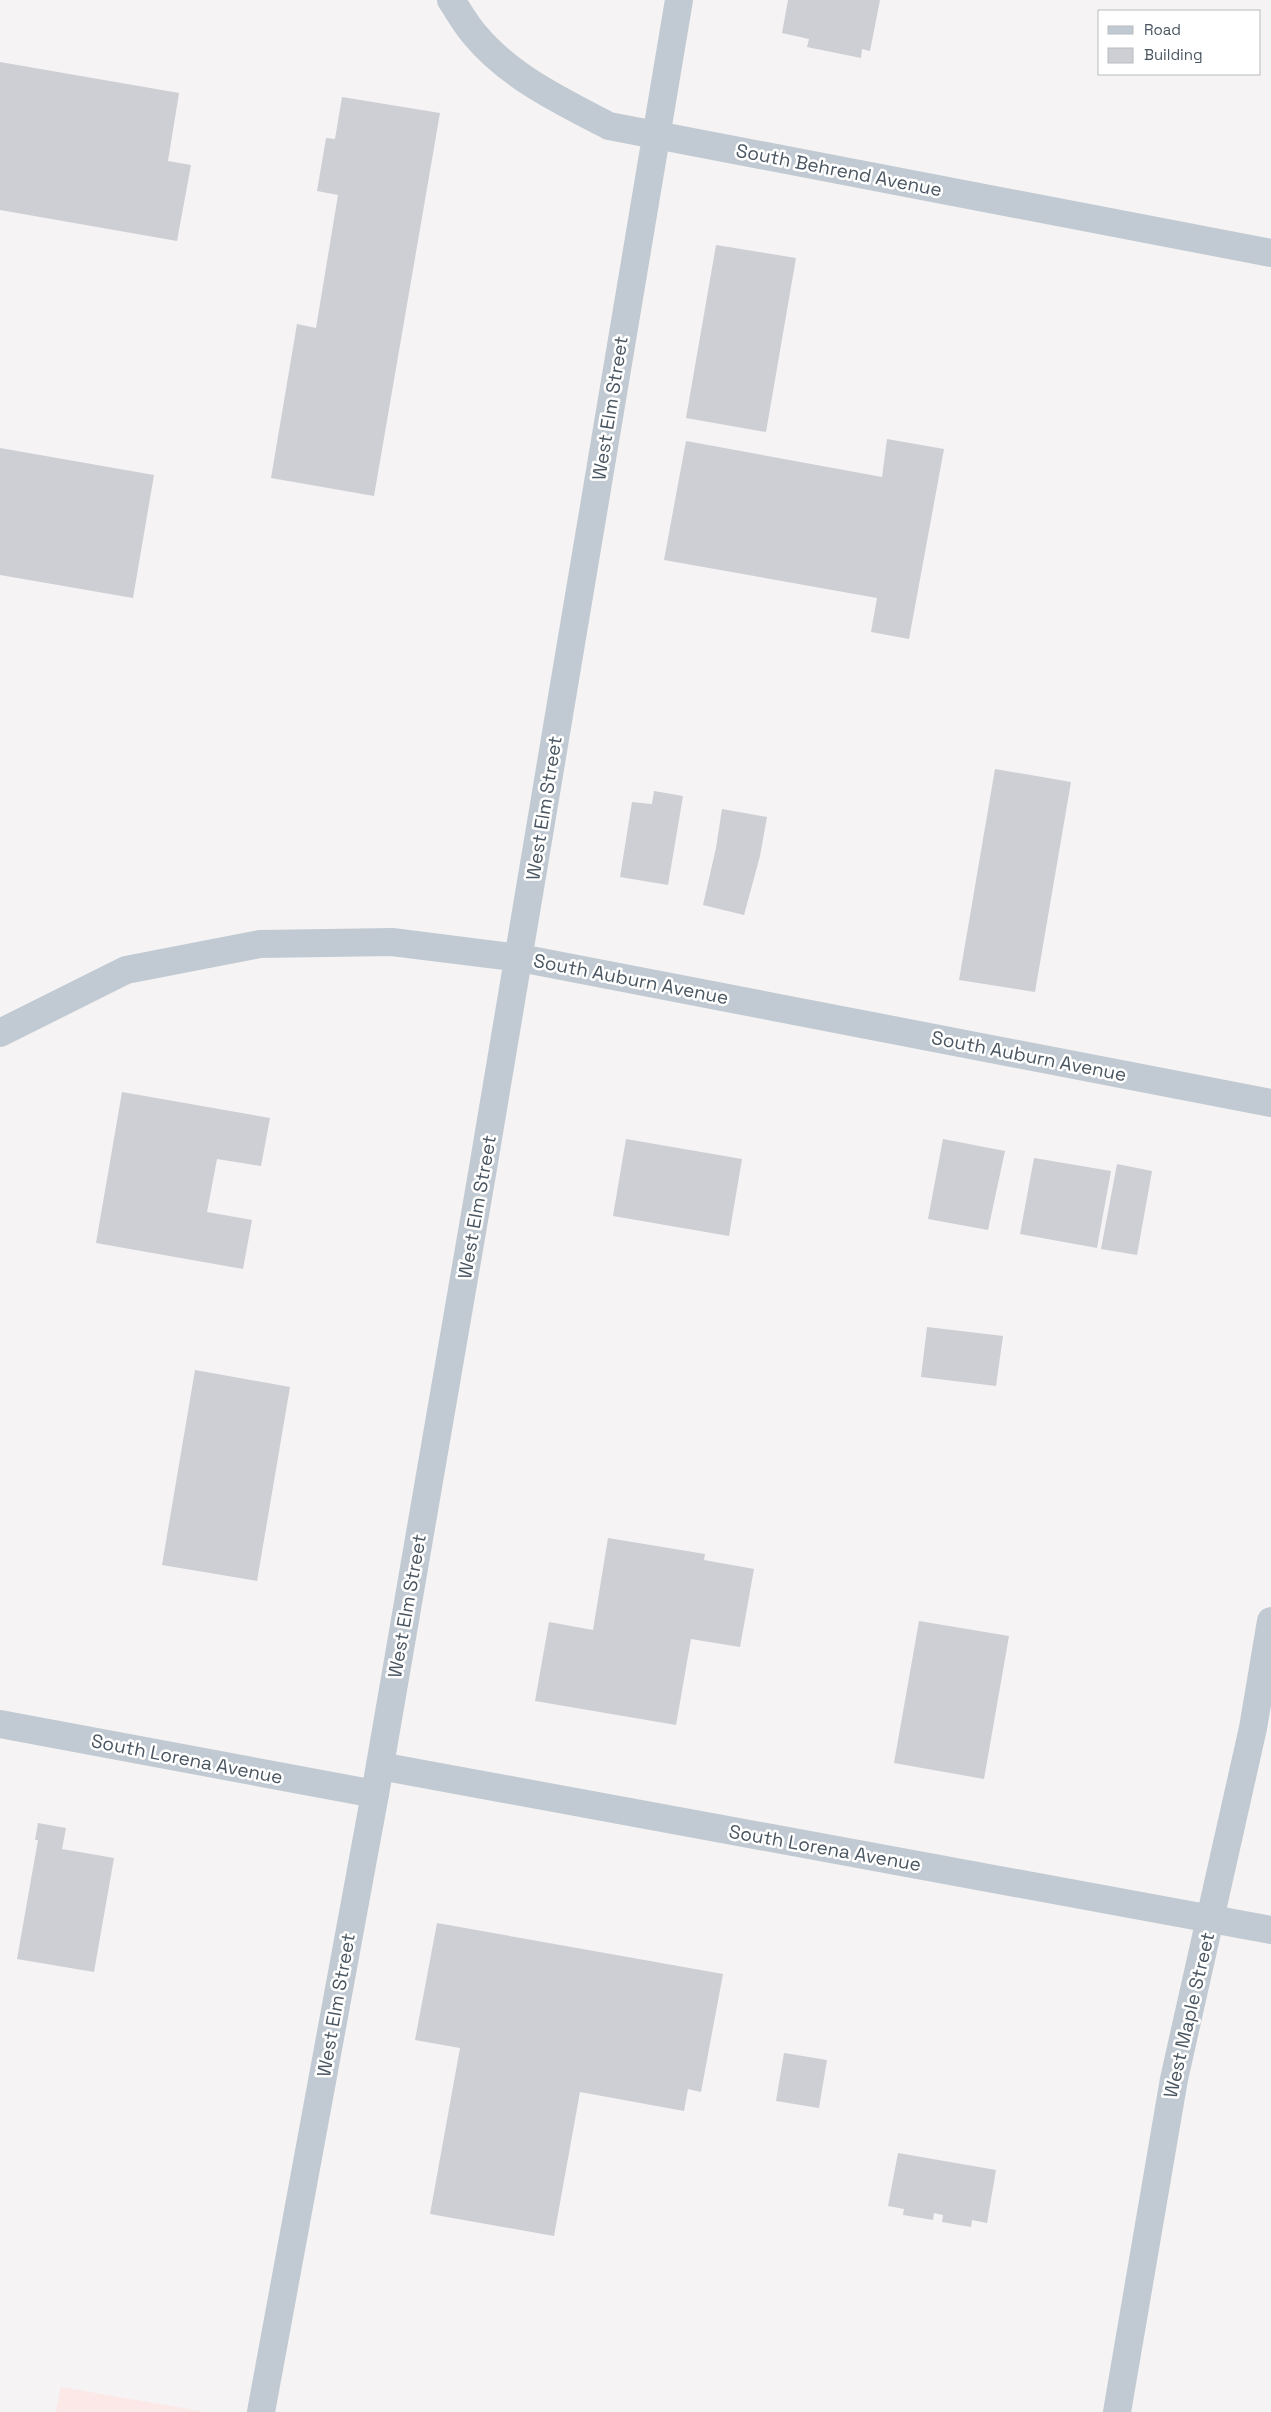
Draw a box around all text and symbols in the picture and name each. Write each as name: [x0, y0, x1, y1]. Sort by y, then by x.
legend: [1098, 10, 1261, 75]
text: Road: [1144, 20, 1181, 39]
text: Building: [1144, 45, 1203, 64]
street label: South Behrend Avenue: [734, 138, 944, 202]
street label: West Elm Street: [586, 334, 634, 482]
street label: West Elm Street: [520, 734, 568, 882]
street label: South Auburn Avenue: [531, 948, 731, 1010]
street label: South Auburn Avenue: [929, 1025, 1129, 1087]
street label: West Elm Street: [452, 1133, 502, 1281]
street label: West Elm Street: [382, 1532, 432, 1680]
street label: South Lorena Avenue: [89, 1728, 285, 1790]
street label: South Lorena Avenue: [727, 1819, 923, 1877]
street label: West Maple Street: [1158, 1930, 1220, 2100]
street label: West Elm Street: [311, 1931, 361, 2079]

